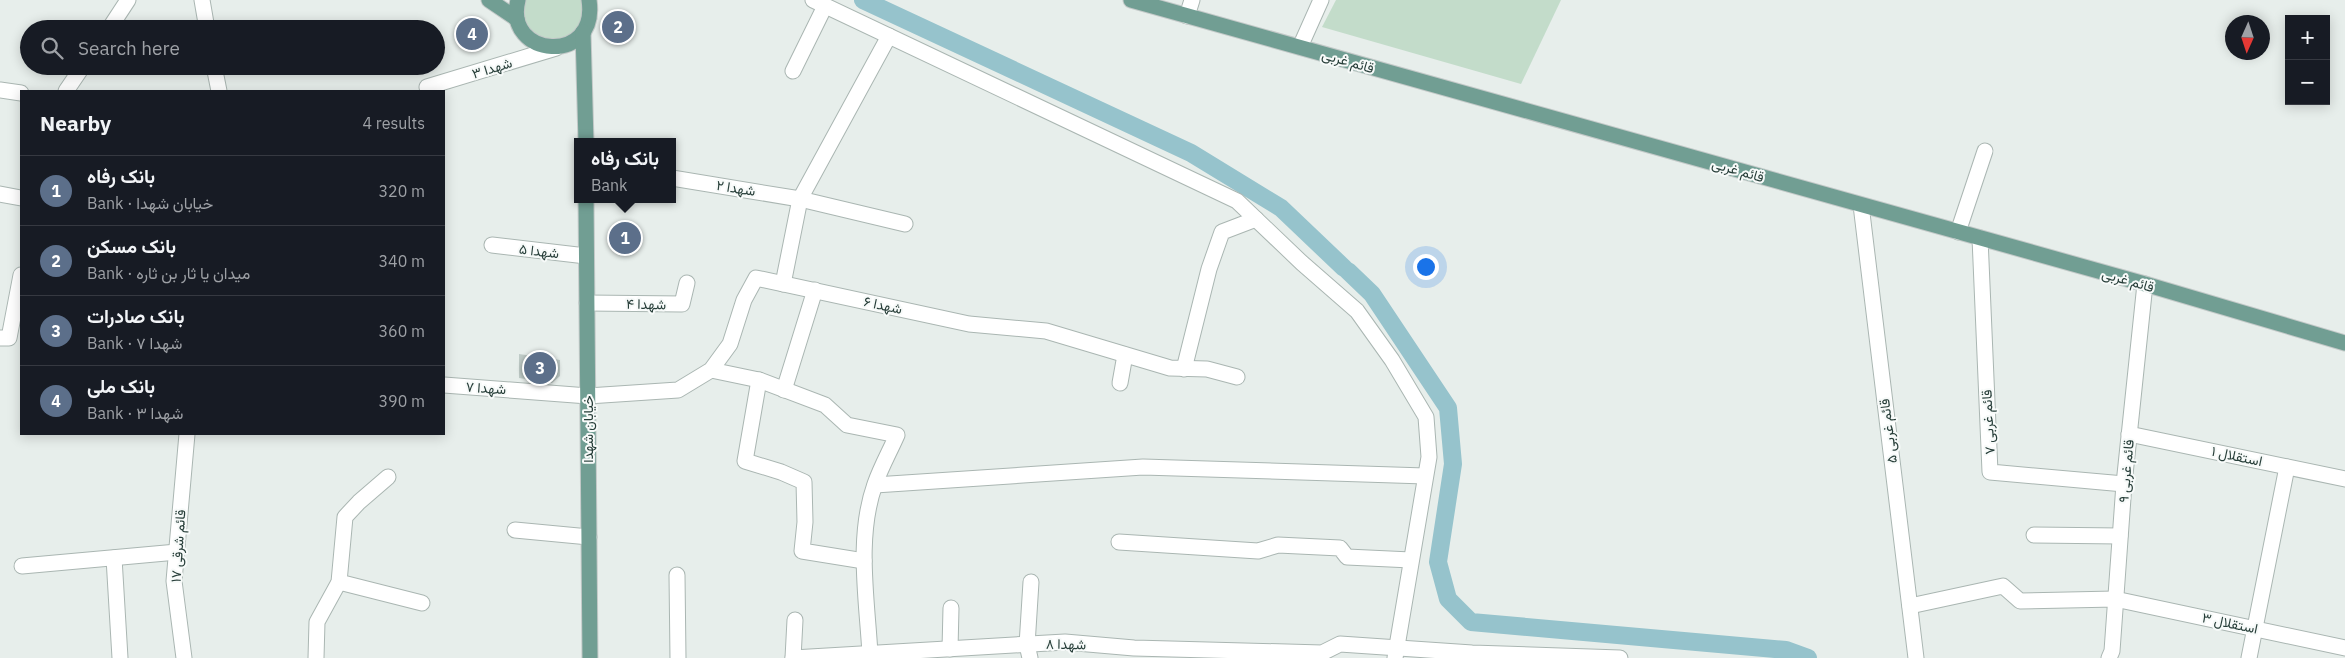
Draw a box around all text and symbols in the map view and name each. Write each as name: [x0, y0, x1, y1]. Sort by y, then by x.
pin: 2: [602, 8, 634, 46]
pin: 4: [456, 15, 488, 53]
north arrow: [2225, 15, 2270, 60]
map controls: [2285, 15, 2330, 105]
button: +: [2285, 15, 2330, 60]
search box: [20, 20, 445, 75]
icon: search: [38, 34, 66, 62]
text: Search here: [78, 36, 180, 60]
street label: قائم غربی: [1320, 45, 1376, 77]
street label: شهدا ۳: [470, 53, 514, 83]
button: −: [2285, 60, 2330, 105]
text: Nearby: [40, 109, 111, 137]
text: 4 results: [362, 113, 425, 133]
popup: [574, 138, 676, 203]
text: بانک رفاه: [591, 146, 659, 170]
street label: قائم غربی: [1710, 154, 1766, 186]
text: بانک رفاه: [87, 164, 155, 188]
text: Bank: [591, 175, 627, 195]
street label: شهدا ۲: [715, 176, 757, 200]
text: 1: [51, 181, 61, 201]
text: 320 m: [378, 181, 425, 201]
text: Bank · خیابان شهدا: [87, 193, 213, 213]
pin: 1: [609, 219, 641, 257]
text: بانک مسکن: [87, 234, 176, 258]
street label: شهدا ۵: [518, 240, 560, 262]
text: 2: [51, 251, 61, 271]
text: 340 m: [378, 251, 425, 271]
your location: [1413, 254, 1439, 280]
text: Bank · میدان یا ثار بن ثاره: [87, 263, 250, 283]
street label: قائم غربی: [2100, 264, 2156, 296]
street label: شهدا ۶: [862, 292, 904, 318]
street label: شهدا ۴: [626, 295, 666, 313]
text: بانک صادرات: [87, 304, 184, 328]
text: 3: [51, 321, 61, 341]
text: 360 m: [378, 321, 425, 341]
text: Bank · شهدا ۷: [87, 333, 182, 353]
pin: 3: [524, 349, 556, 387]
text: بانک ملی: [87, 374, 155, 398]
street label: شهدا ۷: [465, 378, 507, 398]
street label: قائم غربی ۷: [1977, 389, 1999, 455]
text: 4: [51, 391, 61, 411]
text: 390 m: [378, 391, 425, 411]
street label: خیابان شهدا: [579, 395, 597, 463]
street label: قائم غربی ۵: [1875, 398, 1901, 464]
text: Bank · شهدا ۳: [87, 403, 183, 423]
street label: قائم غربی ۹: [2114, 439, 2138, 503]
street label: استقلال ۱: [2210, 442, 2264, 471]
street label: قائم شرقی ۱۷: [166, 509, 190, 583]
street label: استقلال ۳: [2200, 608, 2260, 639]
street label: شهدا ۸: [1046, 635, 1086, 653]

